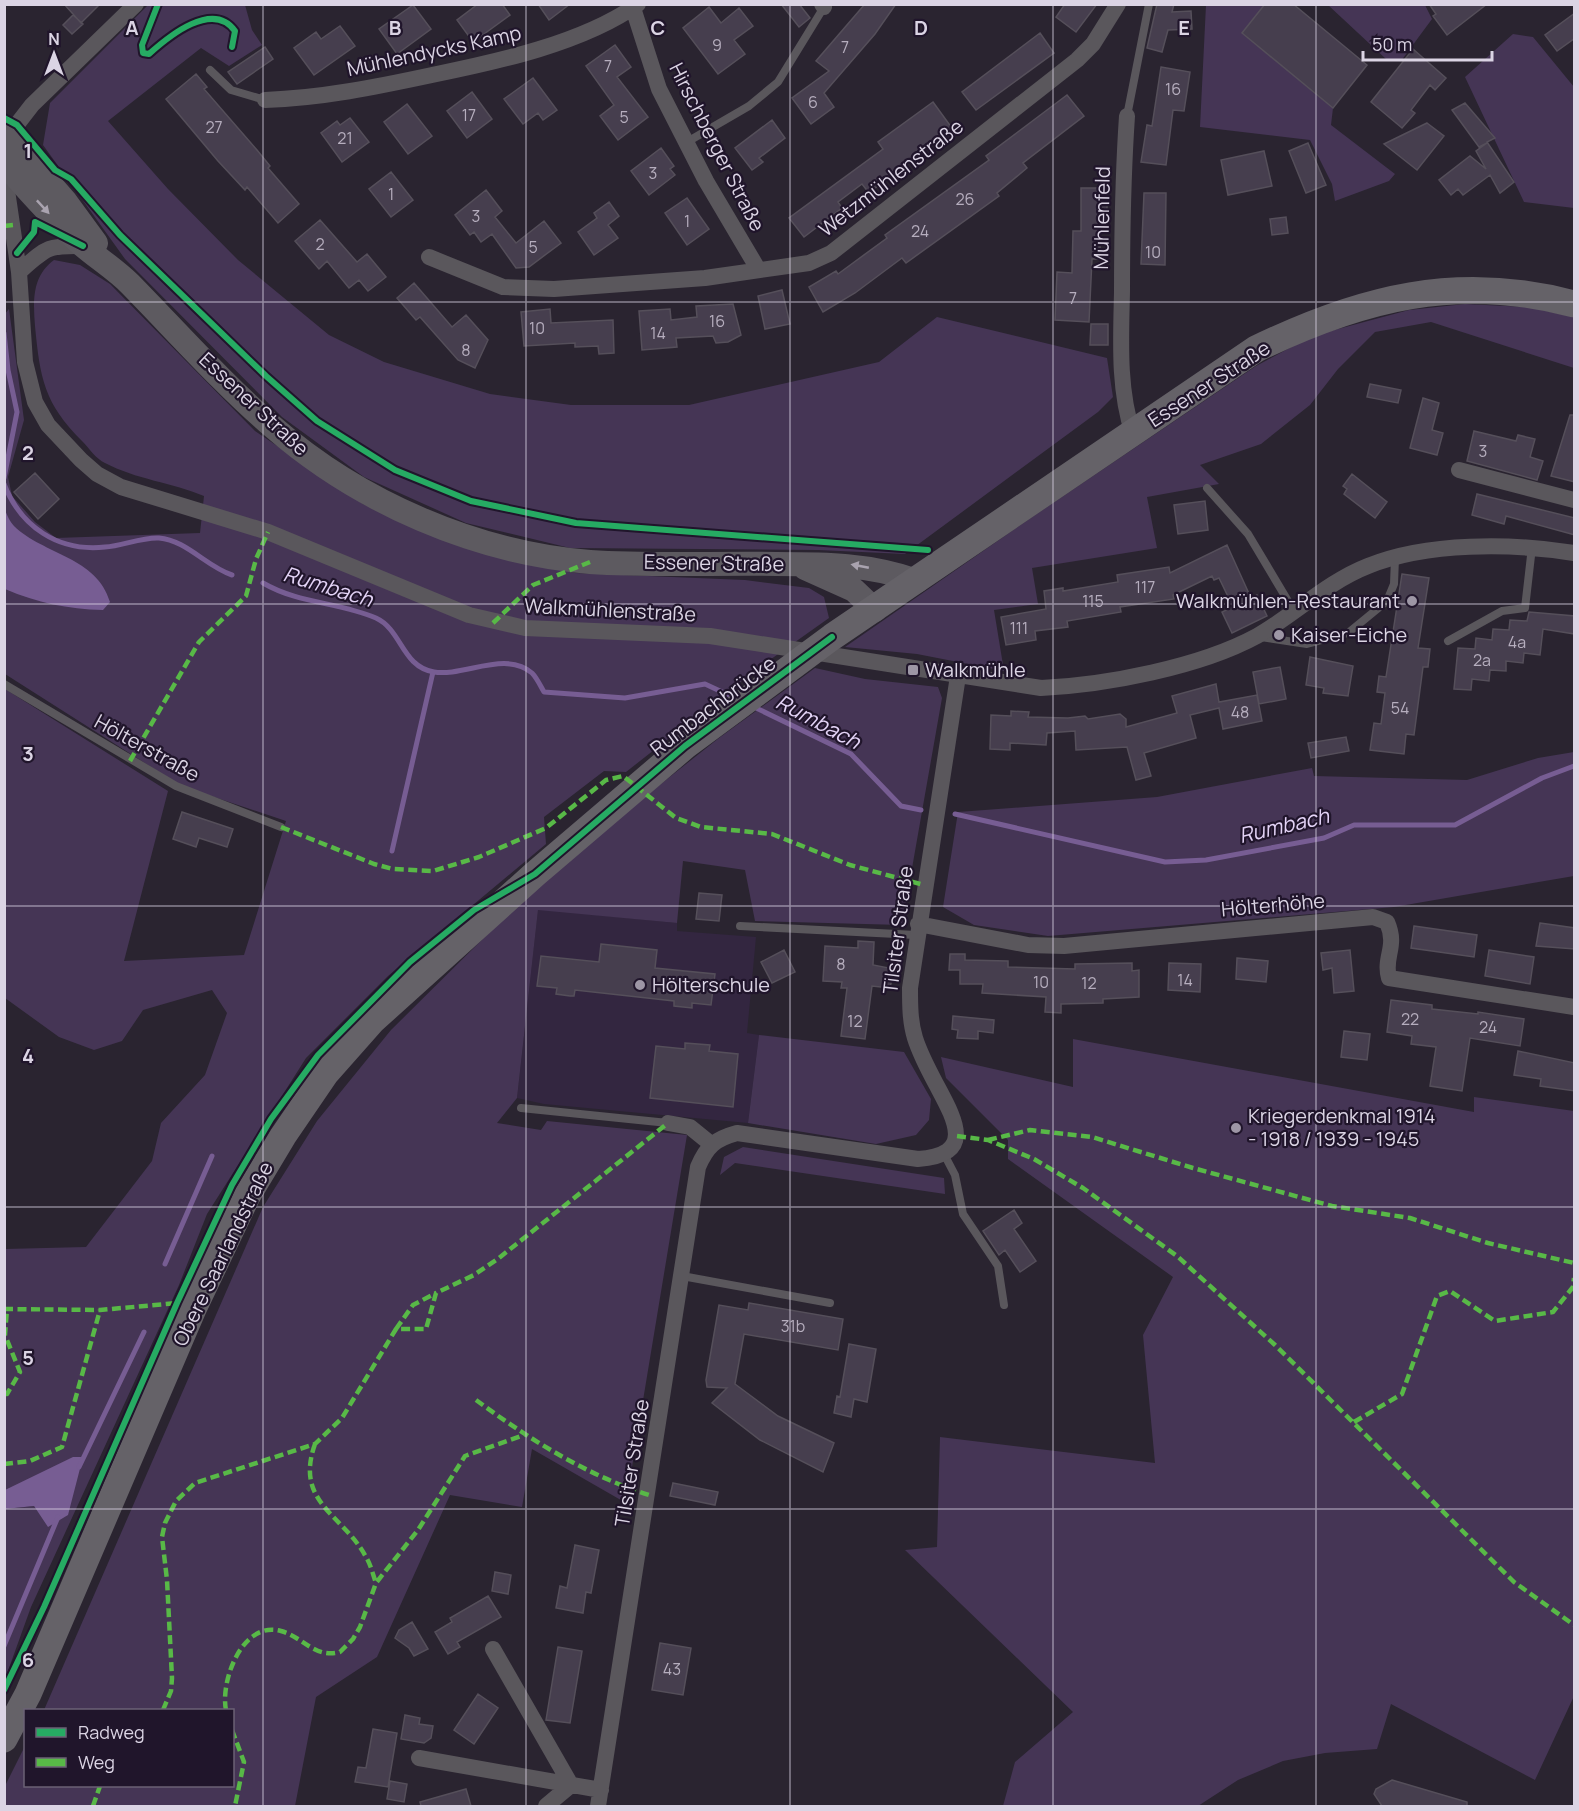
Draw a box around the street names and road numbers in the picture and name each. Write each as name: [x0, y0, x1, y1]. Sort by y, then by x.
street label: Mühlendycks Kamp: [344, 19, 524, 82]
street label: Hirschberger Straße: [663, 58, 772, 236]
street label: Wetzmühlenstraße: [813, 113, 969, 243]
street label: Mühlenfeld: [1087, 166, 1116, 270]
street label: Essener Straße: [1142, 334, 1275, 433]
street label: Essener Straße: [194, 346, 315, 461]
street label: Essener Straße: [644, 548, 784, 577]
street label: Walkmühlenstraße: [523, 592, 697, 627]
street label: Rumbachbrücke: [644, 649, 781, 762]
street label: Hölterstraße: [90, 708, 205, 788]
street label: Tilsiter Straße: [876, 864, 919, 996]
street label: Hölterhöhe: [1220, 887, 1326, 922]
street label: Obere Saarlandstraße: [166, 1157, 279, 1350]
street label: Tilsiter Straße: [608, 1397, 655, 1529]

